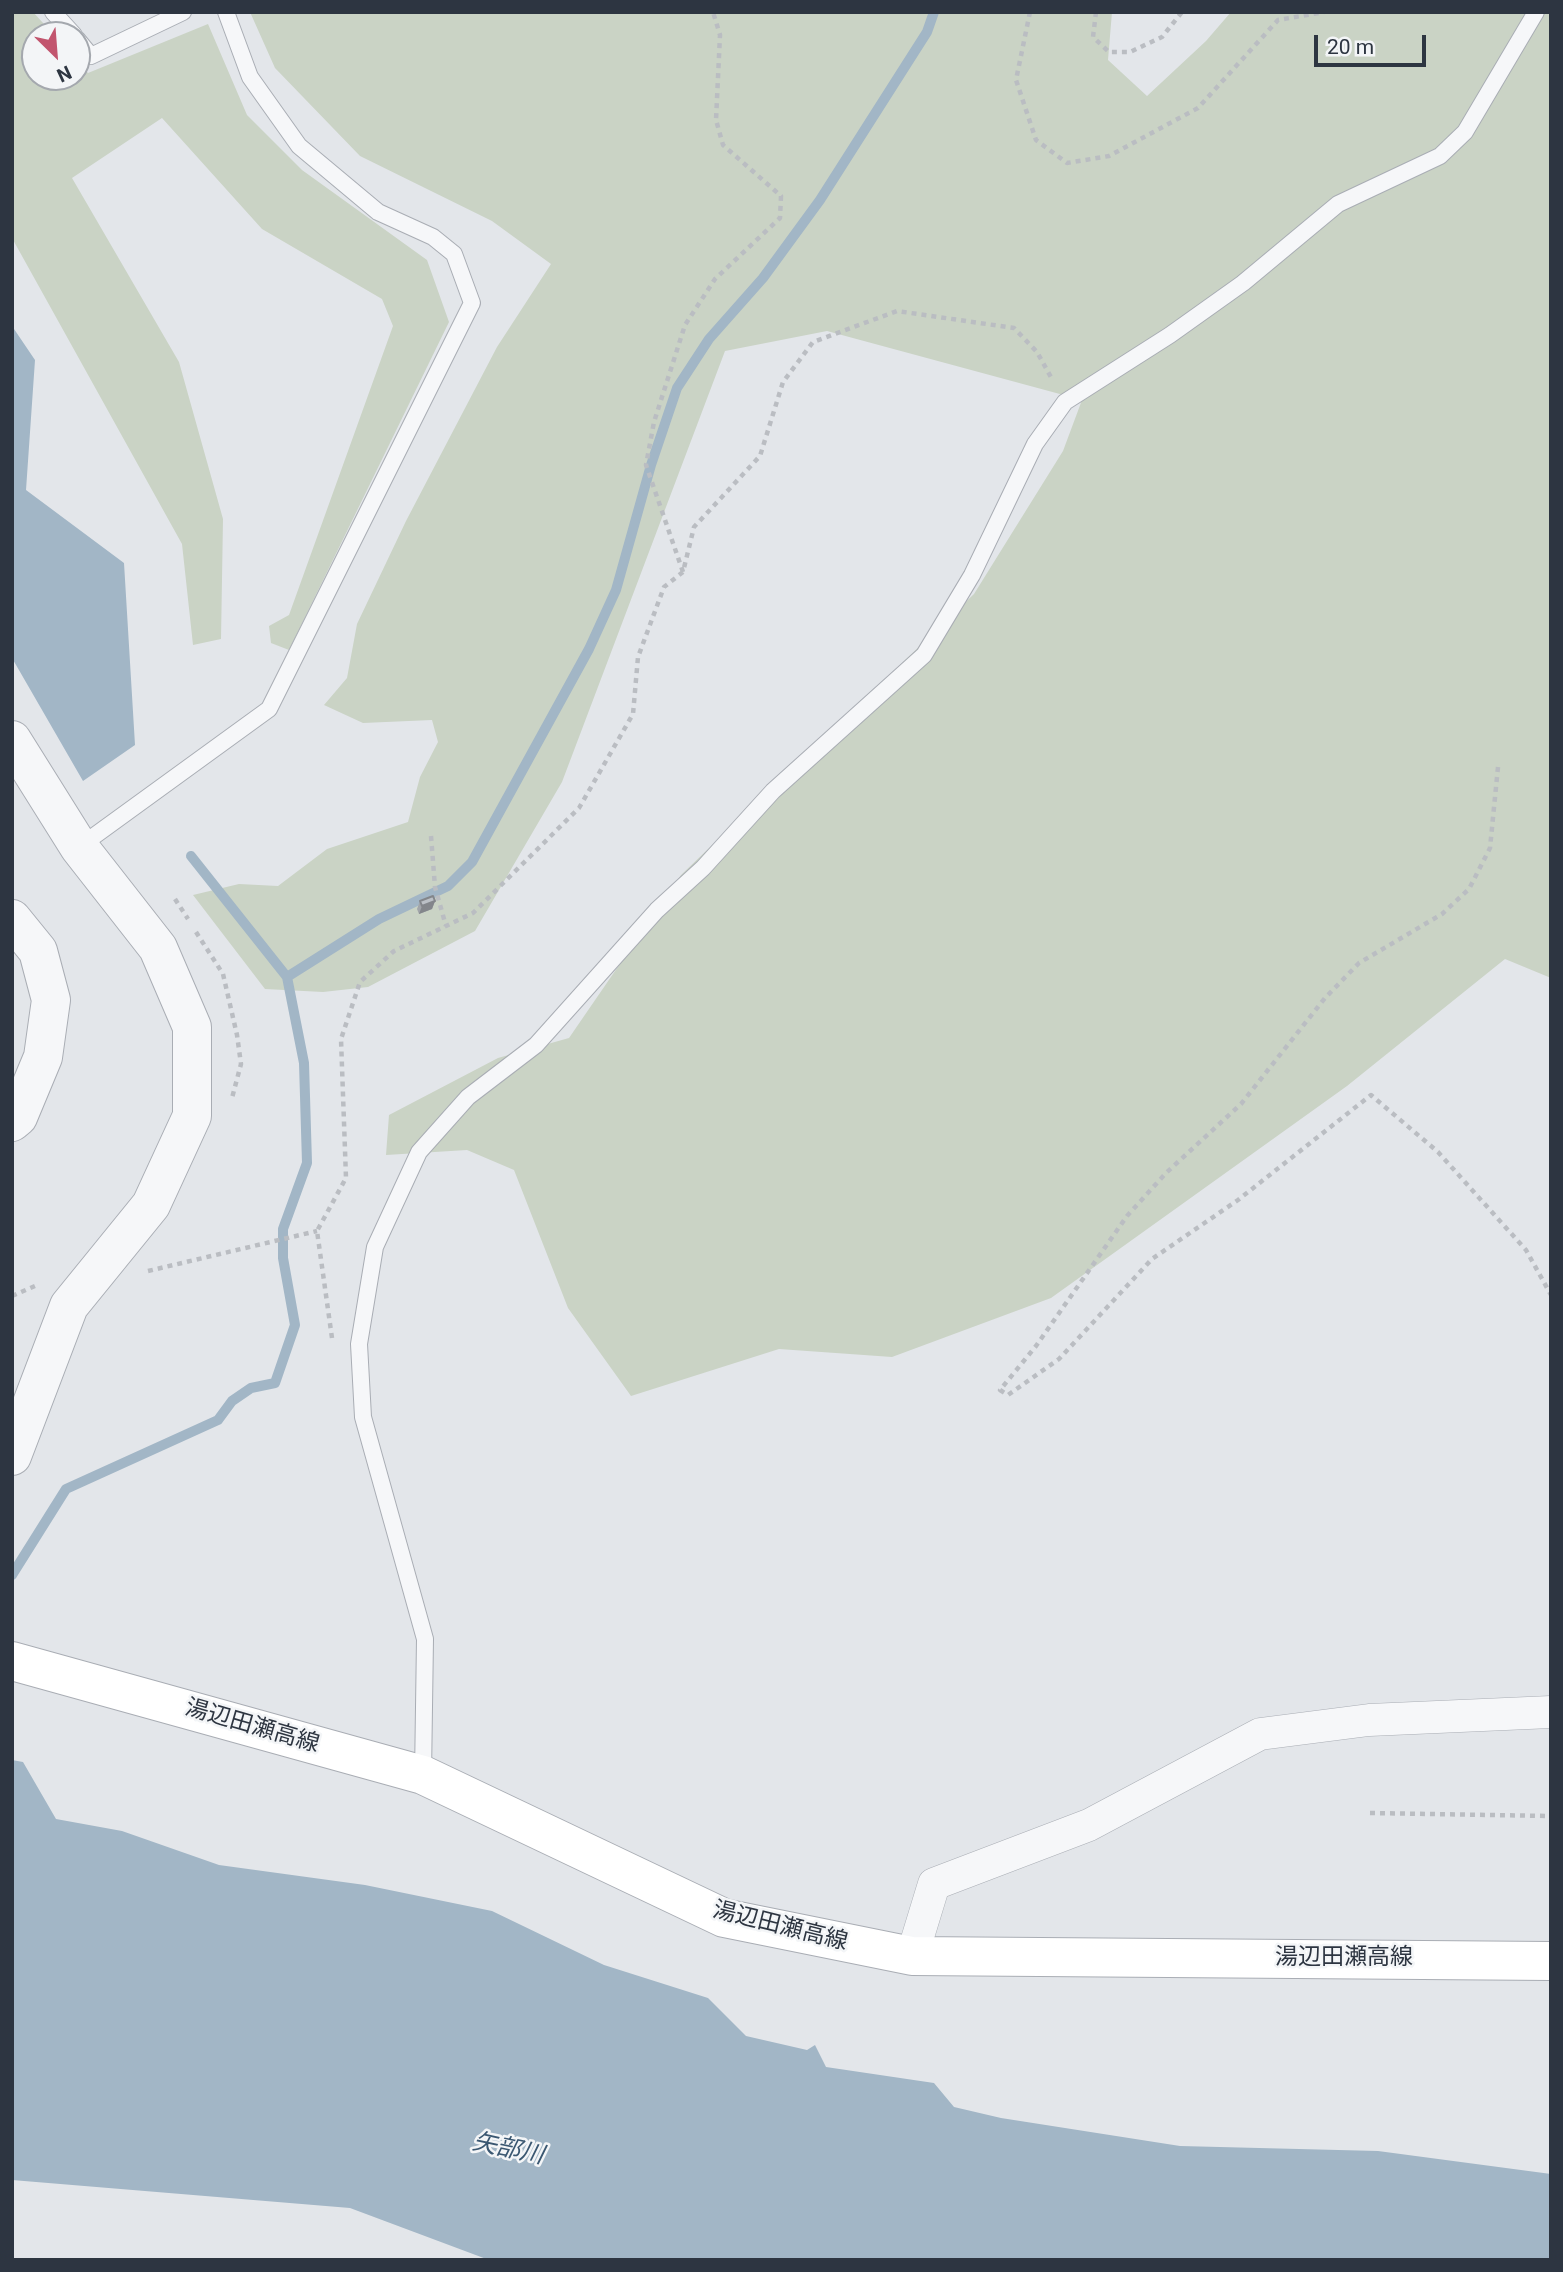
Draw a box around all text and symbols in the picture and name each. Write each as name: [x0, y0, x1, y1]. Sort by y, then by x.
north arrow: [21, 21, 91, 91]
scale bar: [1318, 21, 1430, 65]
text: 20 m: [1327, 35, 1374, 59]
text: N: [53, 60, 75, 87]
street label: 湯辺田瀬高線: [182, 1695, 322, 1759]
street label: 湯辺田瀬高線: [710, 1897, 850, 1957]
street label: 湯辺田瀬高線: [1275, 1944, 1413, 1972]
water label: 矢部川: [470, 2128, 546, 2172]

